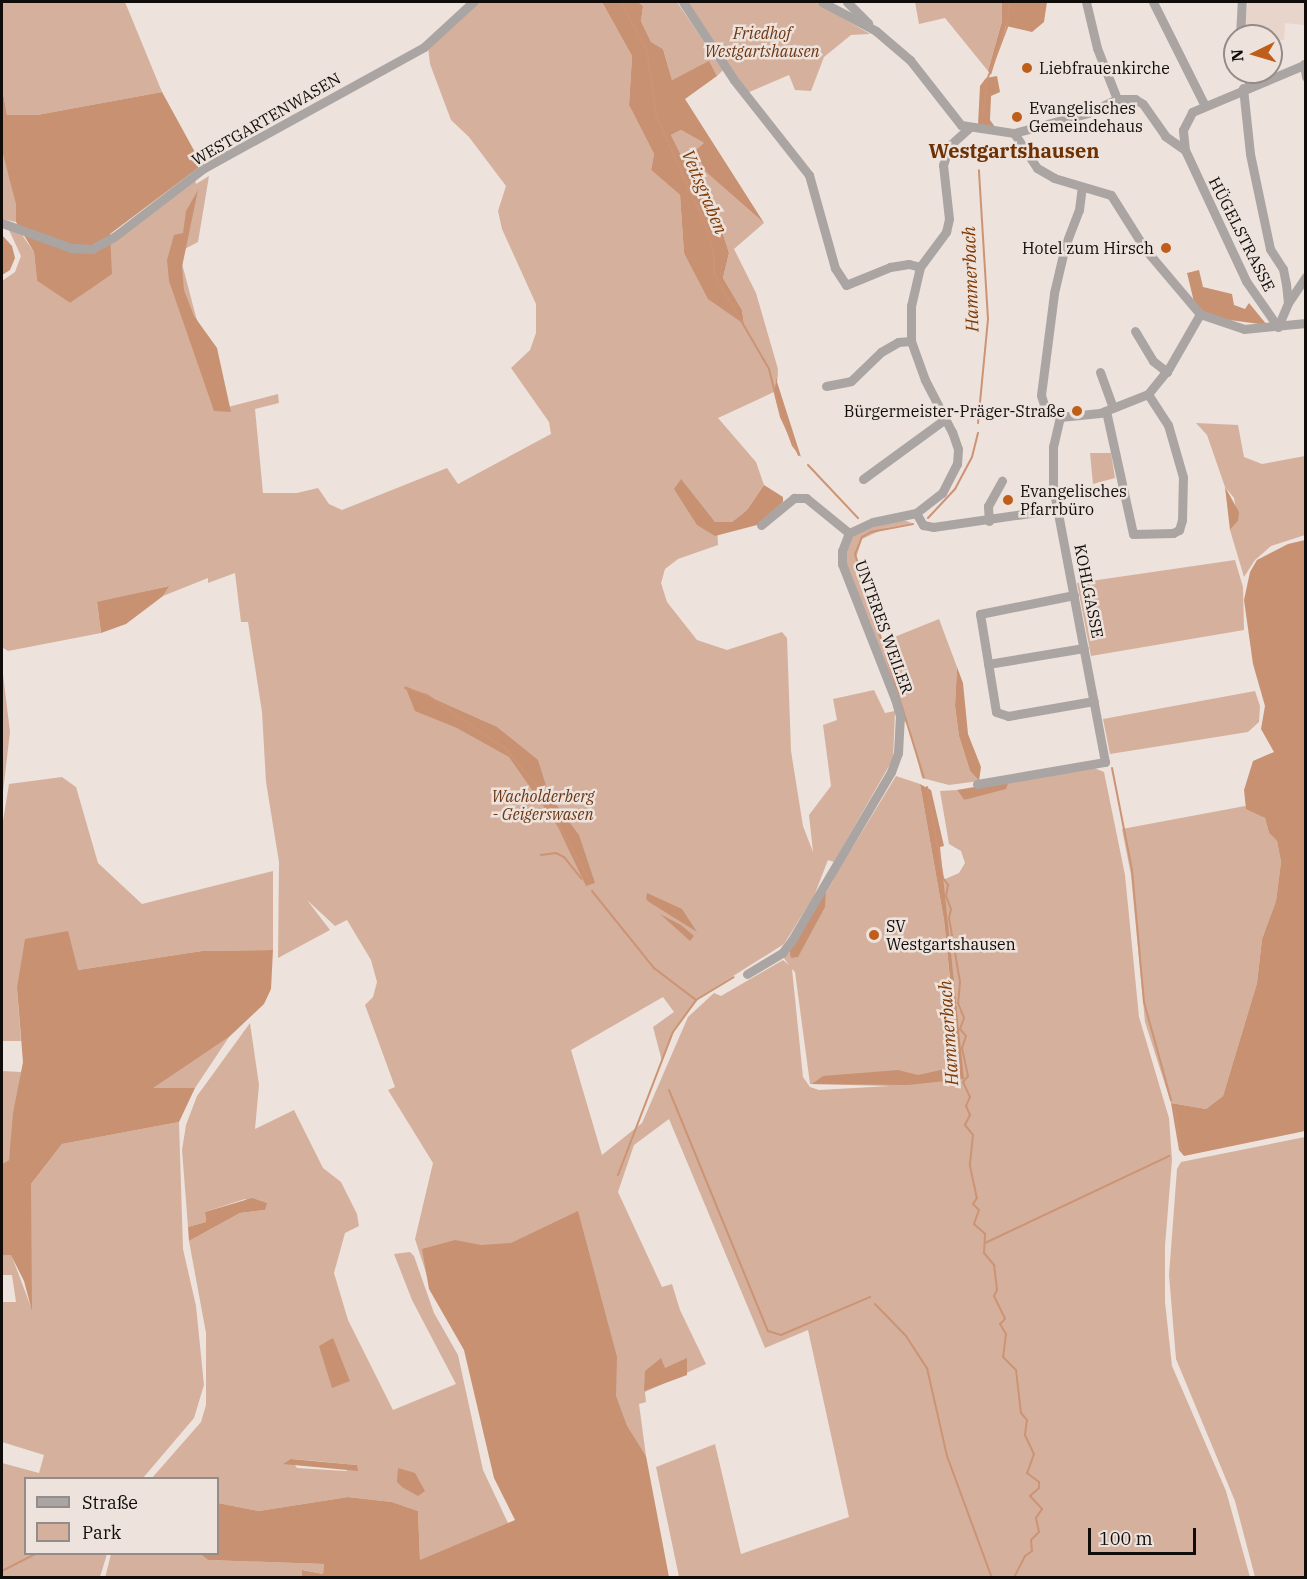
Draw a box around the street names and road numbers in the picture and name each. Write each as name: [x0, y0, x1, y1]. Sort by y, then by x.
street label: WESTGARTENWASEN: [188, 68, 344, 170]
street label: HÜGELSTRASSE: [1205, 173, 1279, 295]
street label: KOHLGASSE: [1070, 542, 1108, 640]
street label: UNTERES WEILER: [851, 558, 917, 696]

